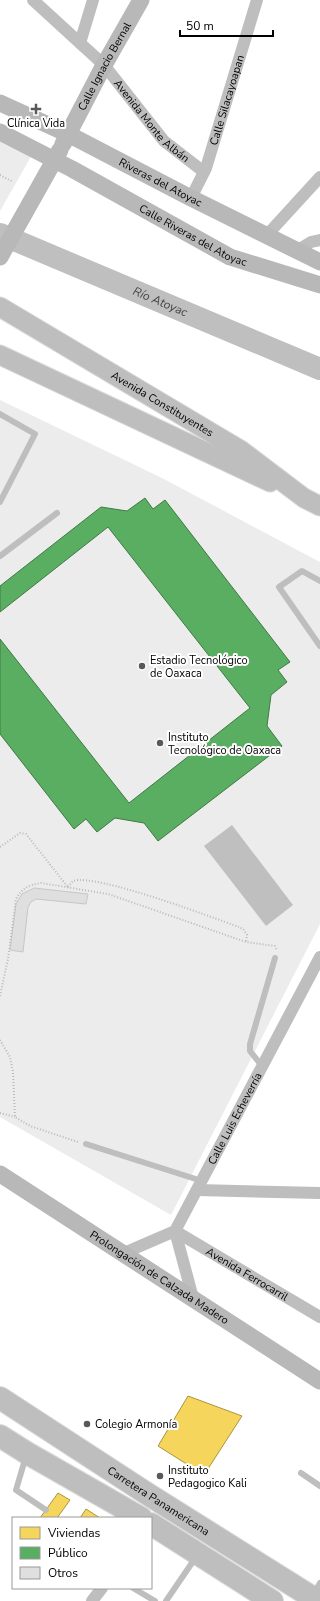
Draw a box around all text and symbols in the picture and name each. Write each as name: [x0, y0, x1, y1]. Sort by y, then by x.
scale bar: [180, 12, 273, 38]
text: 50 m: [186, 18, 214, 34]
street label: Calle Ignacio Bernal: [74, 19, 135, 113]
street label: Calle Silacayoapan: [206, 53, 247, 147]
street label: Avenida Monte Albán: [111, 76, 193, 166]
marker: Clínica Vida: [30, 103, 42, 115]
place label: Clínica Vida: [7, 116, 65, 131]
street label: Riveras del Atoyac: [116, 154, 205, 210]
street label: Calle Riveras del Atoyac: [137, 200, 249, 269]
water label: Río Atoyac: [131, 283, 191, 320]
street label: Avenida Constituyentes: [108, 367, 216, 440]
place label: Estadio Tecnológico de Oaxaca: [150, 653, 248, 681]
marker: Estadio Tecnológico de Oaxaca: [137, 661, 147, 671]
place label: Instituto Tecnológico de Oaxaca: [168, 730, 281, 758]
marker: Instituto Tecnológico de Oaxaca: [155, 738, 165, 748]
street label: Calle Luis Echeverría: [204, 1070, 265, 1167]
street label: Prolongación de Calzada Madero: [87, 1227, 232, 1328]
street label: Avenida Ferrocarril: [203, 1244, 292, 1304]
place label: Colegio Armonía: [95, 1417, 177, 1432]
marker: Colegio Armonía: [82, 1419, 92, 1429]
street label: Carretera Panamericana: [105, 1462, 213, 1539]
place label: Instituto Pedagogico Kali: [168, 1463, 247, 1491]
marker: Instituto Pedagogico Kali: [155, 1471, 165, 1481]
legend: [12, 1517, 152, 1589]
text: Viviendas: [47, 1525, 101, 1541]
text: Público: [48, 1545, 88, 1561]
text: Otros: [48, 1565, 78, 1581]

